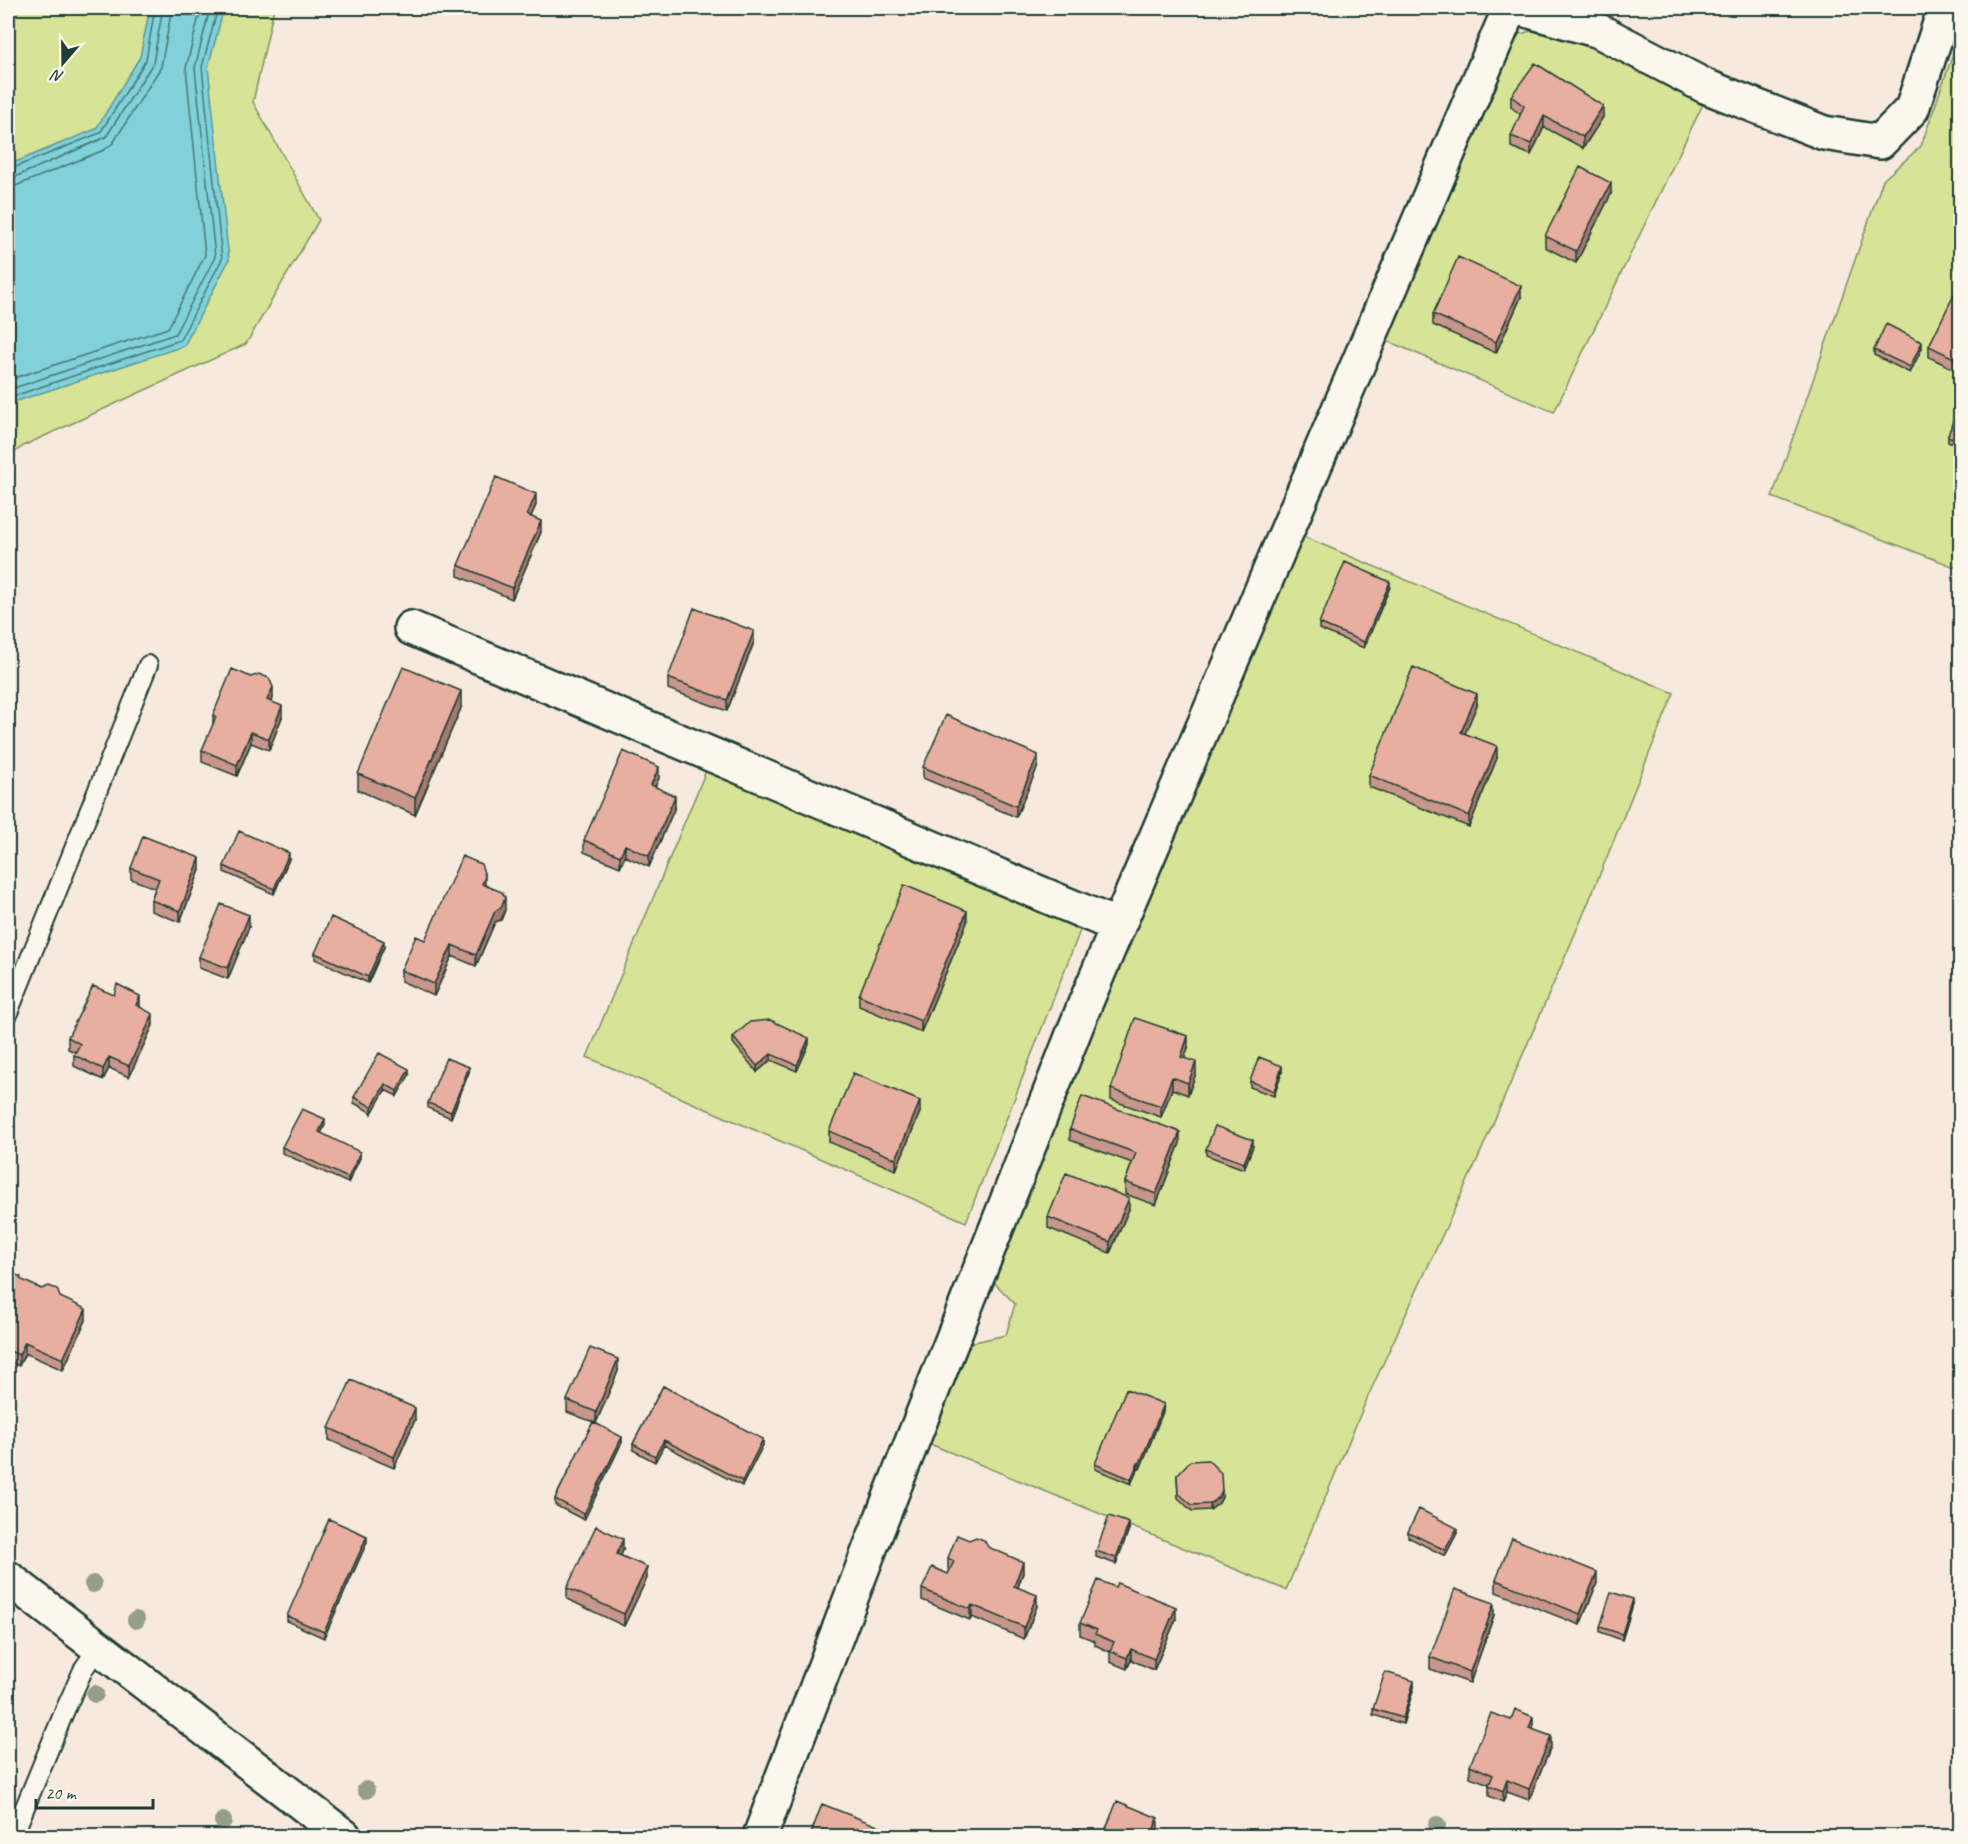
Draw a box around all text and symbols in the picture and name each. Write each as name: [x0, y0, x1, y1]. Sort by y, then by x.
north arrow: [33, 33, 93, 93]
text: N: [47, 64, 66, 87]
scale bar: [36, 1772, 153, 1810]
text: 20 m: [45, 1782, 78, 1804]

